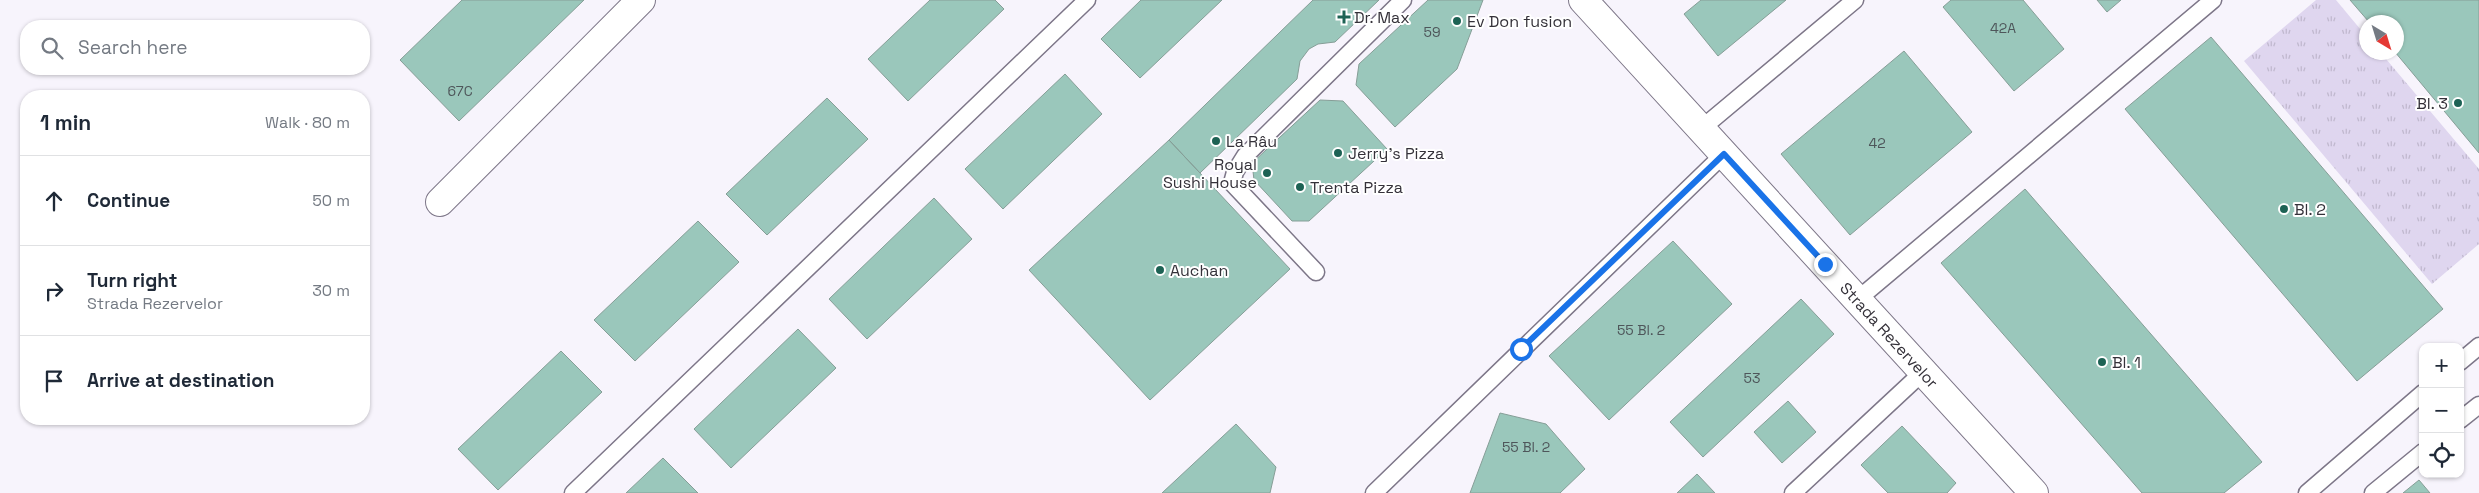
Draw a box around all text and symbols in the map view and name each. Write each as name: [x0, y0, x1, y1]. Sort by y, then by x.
place label: Dr. Max: [1354, 7, 1410, 28]
marker: Dr. Max: [1338, 11, 1350, 23]
place label: Ev Don fusion: [1467, 11, 1572, 32]
marker: Ev Don fusion: [1451, 15, 1463, 27]
north arrow: [2359, 15, 2404, 60]
house number: 42A: [1990, 19, 2016, 37]
search box: [20, 20, 370, 75]
house number: 59: [1424, 23, 1440, 41]
icon: search: [38, 34, 66, 62]
text: Search here: [78, 35, 188, 60]
house number: 67C: [447, 82, 473, 100]
place label: Bl. 3: [2416, 93, 2448, 114]
marker: Bl. 3: [2452, 97, 2464, 109]
text: 1 min: [40, 109, 91, 136]
text: Walk · 80 m: [265, 112, 350, 133]
place label: La Râu: [1226, 131, 1277, 152]
house number: 42: [1868, 134, 1886, 152]
marker: La Râu: [1210, 135, 1222, 147]
place label: Jerry's Pizza: [1348, 143, 1444, 164]
marker: Jerry's Pizza: [1332, 147, 1344, 159]
place label: Royal Sushi House: [1163, 154, 1257, 193]
marker: Royal Sushi House: [1261, 167, 1273, 179]
place label: Trenta Pizza: [1310, 177, 1403, 198]
marker: Trenta Pizza: [1294, 181, 1306, 193]
icon: ahead: [40, 187, 68, 215]
text: Continue: [87, 188, 170, 213]
text: 50 m: [312, 190, 350, 211]
place label: Bl. 2: [2294, 199, 2326, 220]
marker: Bl. 2: [2278, 203, 2290, 215]
route end: [1814, 253, 1837, 276]
place label: Auchan: [1170, 260, 1228, 281]
marker: Auchan: [1154, 264, 1166, 276]
text: Turn right: [87, 268, 177, 293]
icon: right: [40, 277, 68, 305]
street label: Strada Rezervelor: [1836, 278, 1943, 392]
text: 30 m: [312, 280, 350, 301]
text: Strada Rezervelor: [87, 293, 223, 314]
house number: 55 Bl. 2: [1617, 321, 1665, 339]
route start: [1510, 338, 1533, 361]
map controls: [2419, 343, 2464, 478]
button: +: [2419, 343, 2464, 388]
place label: Bl. 1: [2112, 352, 2141, 373]
marker: Bl. 1: [2096, 356, 2108, 368]
icon: arrive: [40, 367, 68, 395]
text: Arrive at destination: [87, 368, 275, 393]
house number: 53: [1744, 369, 1760, 387]
button: −: [2419, 388, 2464, 433]
button: locate: [2419, 433, 2464, 478]
house number: 55 Bl. 2: [1502, 438, 1550, 456]

